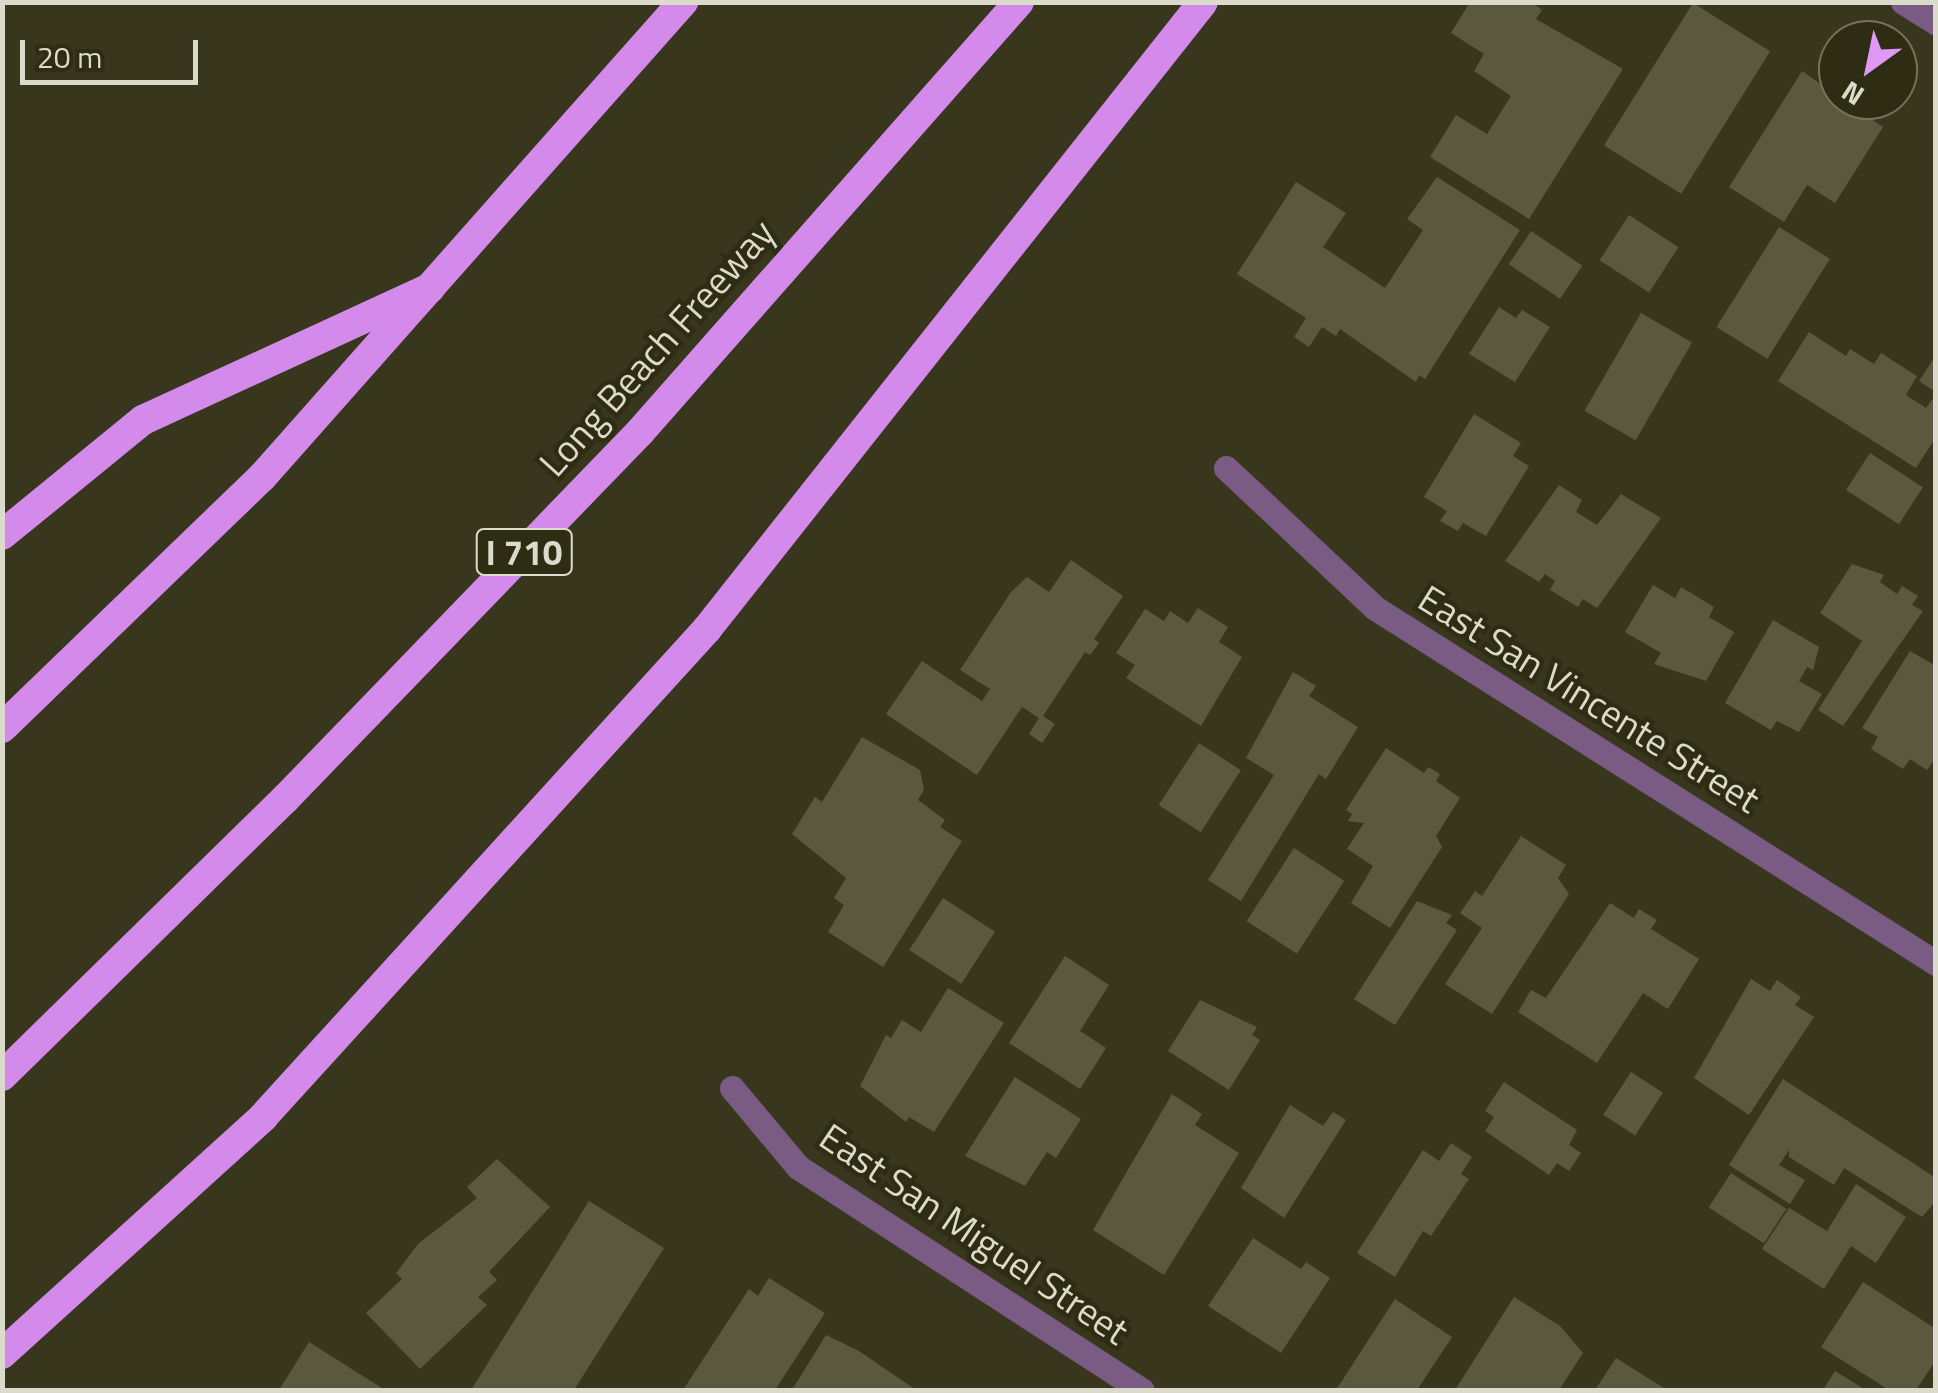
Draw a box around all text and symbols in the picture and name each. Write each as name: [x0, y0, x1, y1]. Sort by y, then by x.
scale bar: [25, 20, 202, 82]
north arrow: [1818, 20, 1918, 120]
text: 20 m: [37, 34, 102, 80]
text: N: [1833, 71, 1872, 117]
street label: Long Beach Freeway: [530, 210, 784, 486]
road number: I 710: [474, 522, 574, 582]
street label: East San Vincente Street: [1410, 575, 1768, 823]
street label: East San Miguel Street: [811, 1114, 1137, 1354]

